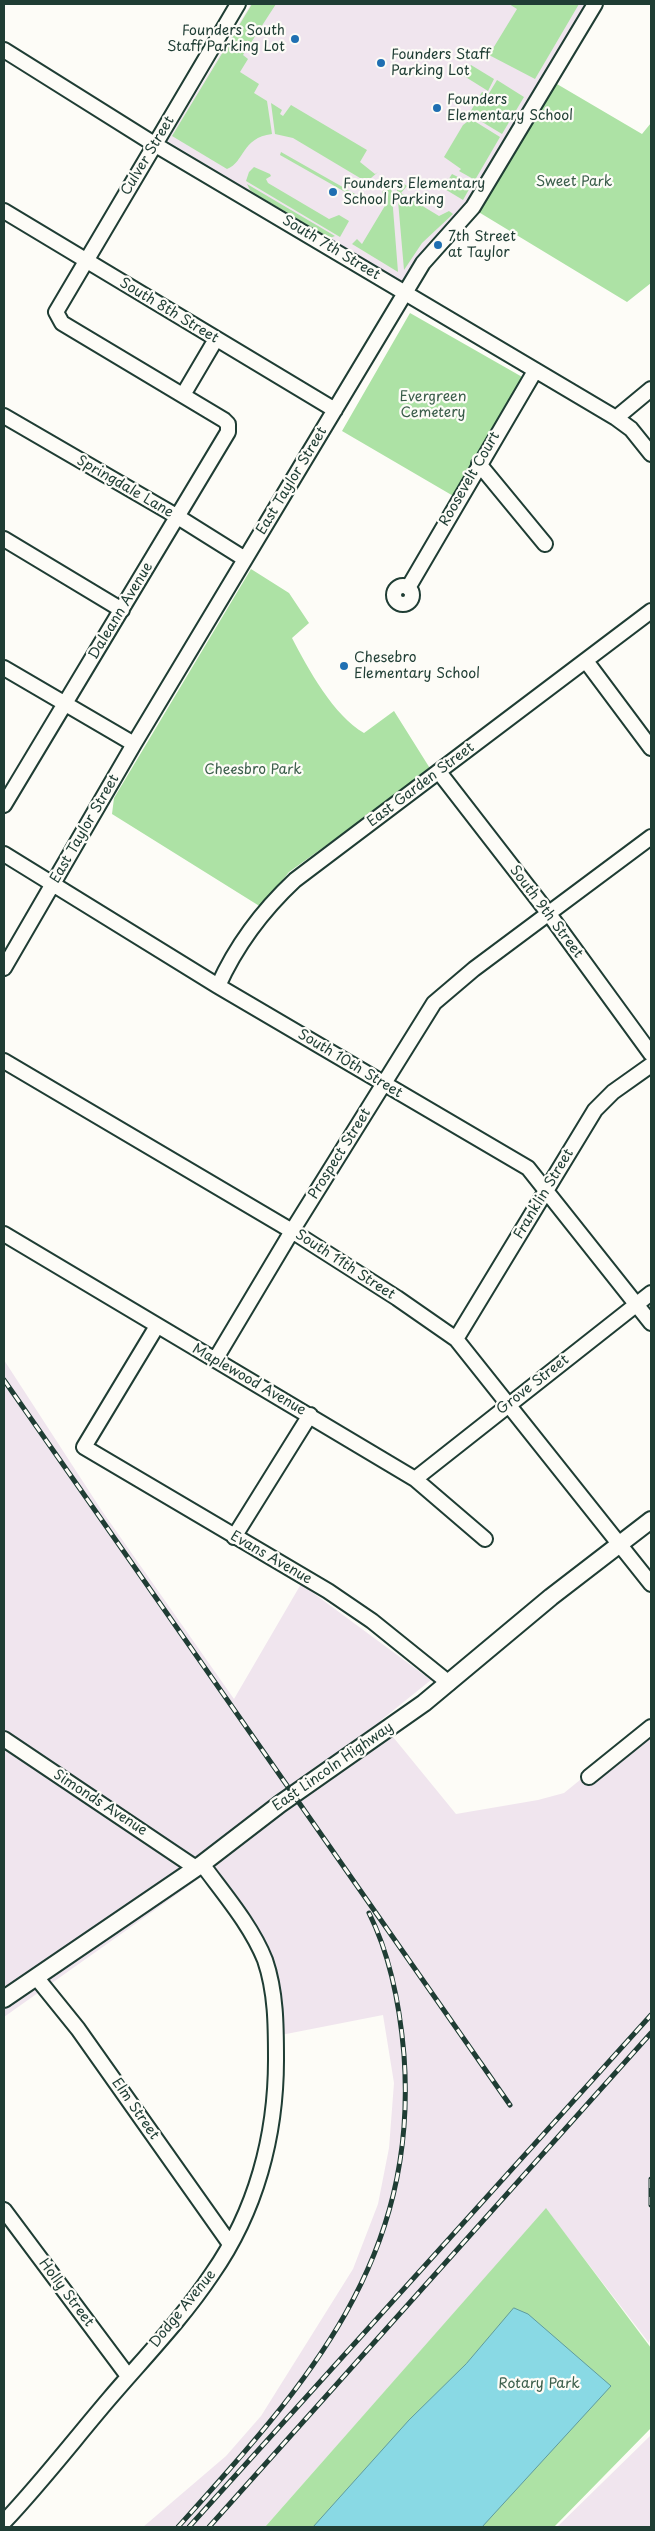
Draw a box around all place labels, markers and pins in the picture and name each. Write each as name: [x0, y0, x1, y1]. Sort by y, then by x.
place label: Founders South Staff Parking Lot: [167, 23, 285, 56]
marker: Founders South Staff Parking Lot: [289, 33, 301, 45]
place label: Founders Staff Parking Lot: [391, 47, 491, 80]
marker: Founders Staff Parking Lot: [375, 57, 387, 69]
place label: Founders Elementary School: [447, 92, 573, 124]
marker: Founders Elementary School: [431, 102, 443, 114]
place label: Founders Elementary School Parking: [343, 176, 485, 208]
marker: Founders Elementary School Parking: [327, 186, 339, 198]
place label: 7th Street at Taylor: [448, 229, 516, 262]
marker: 7th Street at Taylor: [432, 239, 444, 251]
place label: Chesebro Elementary School: [354, 650, 480, 682]
marker: Chesebro Elementary School: [338, 660, 350, 672]

